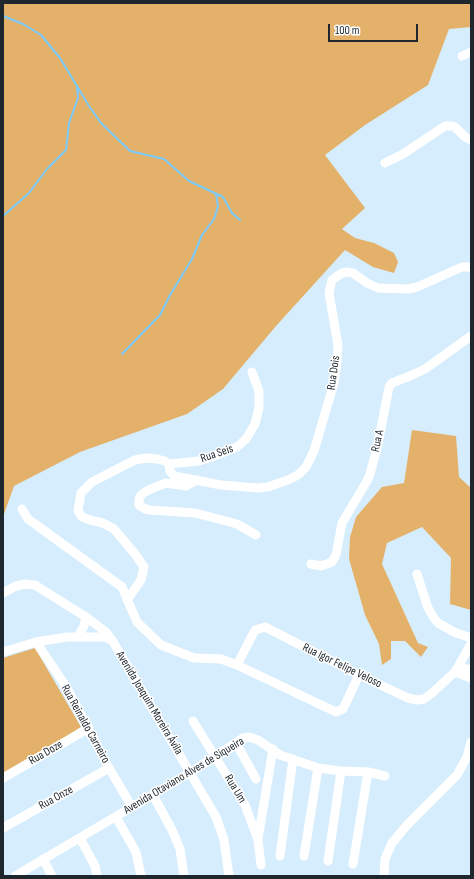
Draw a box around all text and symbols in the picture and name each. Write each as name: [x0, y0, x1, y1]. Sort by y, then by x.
scale bar: [330, 16, 420, 42]
text: 100 m: [335, 23, 360, 38]
street label: Rua Dois: [324, 355, 344, 391]
street label: Rua A: [368, 429, 388, 453]
street label: Rua Seis: [199, 442, 235, 466]
street label: Rua Igor Felipe Veloso: [300, 641, 384, 691]
street label: Avenida Joaquim Moreira Ávila: [112, 649, 186, 757]
street label: Rua Reinaldo Carneiro: [57, 682, 113, 766]
street label: Avenida Otaviano Alves de Siqueira: [121, 734, 247, 818]
street label: Rua Doze: [26, 738, 66, 768]
street label: Rua Um: [221, 772, 249, 806]
street label: Rua Onze: [36, 783, 76, 813]

